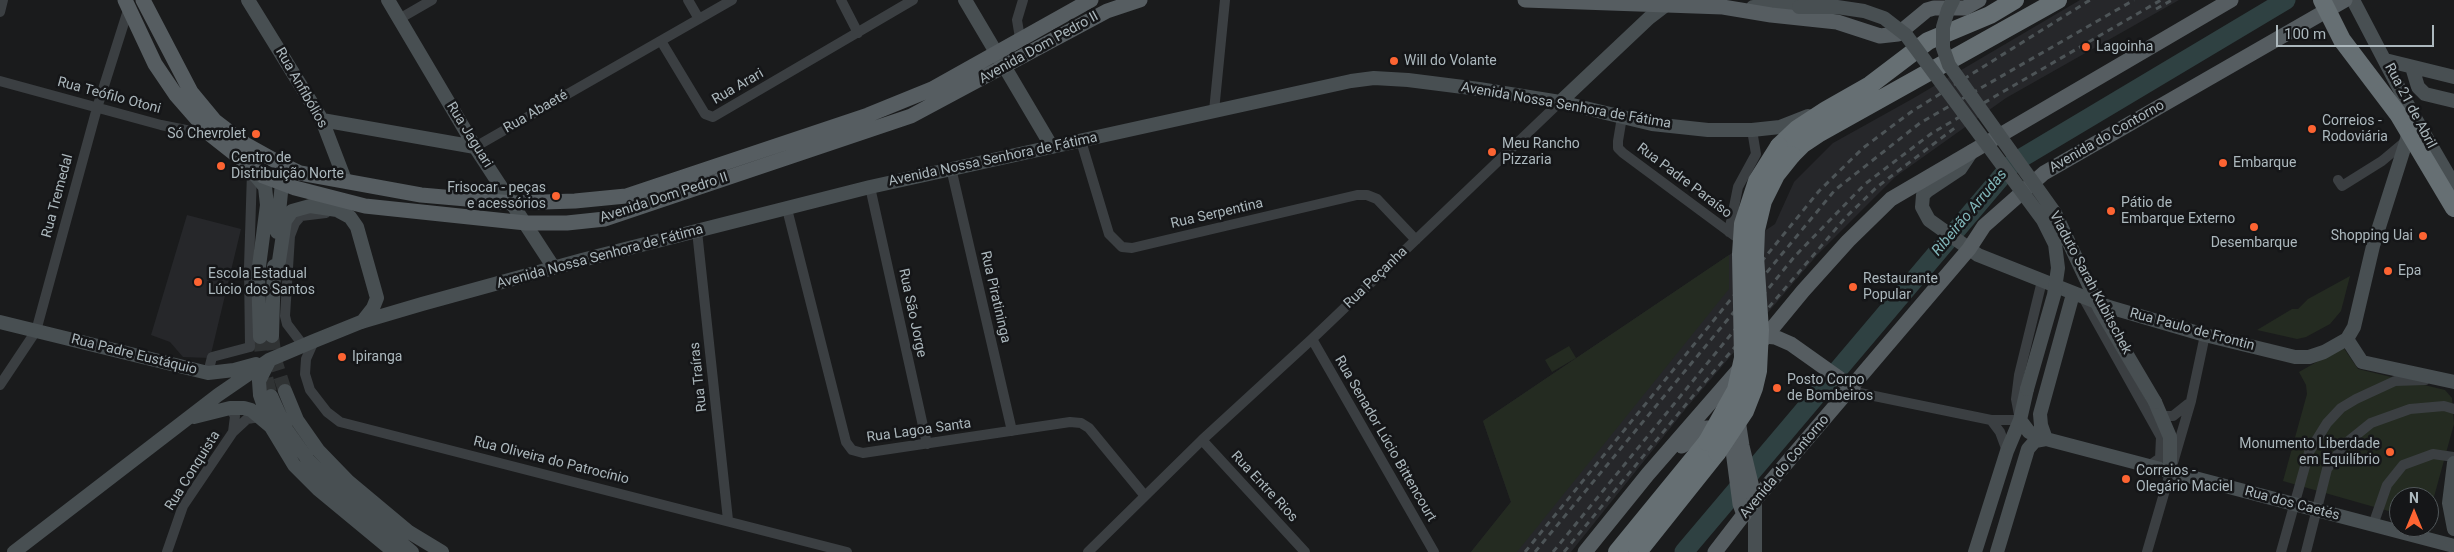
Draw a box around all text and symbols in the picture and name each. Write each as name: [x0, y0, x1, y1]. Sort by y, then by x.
street label: Avenida Dom Pedro II: [976, 8, 1102, 88]
scale bar: [2279, 15, 2436, 47]
text: 100 m: [2284, 25, 2326, 43]
place label: Lagoinha: [2096, 39, 2153, 55]
marker: Lagoinha: [2080, 41, 2092, 53]
street label: Rua Anfibólios: [271, 45, 331, 131]
place label: Will do Volante: [1404, 53, 1497, 69]
marker: Will do Volante: [1388, 55, 1400, 67]
street label: Rua 21 de Abril: [2381, 61, 2439, 151]
street label: Rua Arari: [709, 66, 767, 108]
street label: Rua Teófilo Otoni: [55, 74, 163, 118]
street label: Avenida Nossa Senhora de Fátima: [1460, 79, 1672, 133]
street label: Rua Abaeté: [501, 87, 571, 137]
street label: Avenida do Contorno: [2046, 97, 2168, 177]
street label: Rua Jaguari: [442, 99, 496, 171]
place label: Correios - Rodoviária: [2322, 113, 2388, 146]
marker: Correios - Rodoviária: [2306, 123, 2318, 135]
place label: Só Chevrolet: [167, 126, 246, 142]
marker: Só Chevrolet: [250, 128, 262, 140]
street label: Avenida Nossa Senhora de Fátima: [887, 130, 1099, 190]
place label: Meu Rancho Pizzaria: [1502, 136, 1580, 168]
street label: Rua Padre Paraíso: [1633, 140, 1735, 222]
marker: Meu Rancho Pizzaria: [1486, 146, 1498, 158]
place label: Centro de Distribuição Norte: [231, 150, 344, 182]
street label: Rua Tremedal: [39, 152, 77, 240]
place label: Embarque: [2233, 155, 2296, 171]
marker: Embarque: [2217, 157, 2229, 169]
marker: Centro de Distribuição Norte: [215, 160, 227, 172]
water label: Ribeirão Arrudas: [1929, 166, 2011, 260]
street label: Avenida Dom Pedro II: [598, 169, 730, 227]
place label: Frisocar - peças e acessórios: [447, 180, 546, 212]
marker: Frisocar - peças e acessórios: [550, 190, 562, 202]
street label: Rua Serpentina: [1169, 195, 1265, 233]
place label: Pátio de Embarque Externo: [2121, 195, 2235, 228]
marker: Pátio de Embarque Externo: [2105, 205, 2117, 217]
street label: Viaduto Sarah Kubitschek: [2045, 209, 2135, 357]
street label: Avenida Nossa Senhora de Fátima: [495, 221, 705, 293]
marker: Desembarque: [2248, 221, 2260, 233]
place label: Shopping Uai: [2331, 228, 2413, 244]
marker: Shopping Uai: [2417, 230, 2429, 242]
place label: Desembarque: [2211, 235, 2297, 251]
street label: Rua Peçanha: [1341, 244, 1411, 312]
street label: Rua Piratininga: [976, 249, 1014, 345]
place label: Epa: [2398, 263, 2421, 279]
marker: Epa: [2382, 265, 2394, 277]
place label: Escola Estadual Lúcio dos Santos: [208, 266, 315, 298]
street label: Rua São Jorge: [894, 267, 930, 359]
place label: Restaurante Popular: [1863, 271, 1938, 304]
marker: Escola Estadual Lúcio dos Santos: [192, 276, 204, 288]
marker: Restaurante Popular: [1847, 281, 1859, 293]
street label: Rua Paulo de Frontin: [2128, 305, 2256, 355]
street label: Rua Padre Eustáquio: [69, 331, 199, 379]
street label: Rua Traíras: [687, 341, 711, 413]
place label: Ipiranga: [352, 349, 402, 365]
marker: Ipiranga: [336, 351, 348, 363]
street label: Rua Senador Lúcio Bittencourt: [1331, 353, 1439, 525]
place label: Posto Corpo de Bombeiros: [1787, 372, 1873, 404]
marker: Posto Corpo de Bombeiros: [1771, 382, 1783, 394]
street label: Avenida do Contorno: [1737, 412, 1833, 522]
street label: Rua Lagoa Santa: [866, 415, 972, 447]
street label: Rua Conquista: [162, 428, 224, 514]
street label: Rua Oliveira do Patrocínio: [471, 434, 631, 488]
place label: Monumento Liberdade em Equilíbrio: [2239, 436, 2380, 468]
marker: Monumento Liberdade em Equilíbrio: [2384, 446, 2396, 458]
street label: Rua Entre Rios: [1227, 448, 1301, 526]
place label: Correios - Olegário Maciel: [2136, 463, 2233, 496]
marker: Correios - Olegário Maciel: [2120, 473, 2132, 485]
street label: Rua dos Caetés: [2243, 483, 2341, 525]
north arrow: [2389, 487, 2439, 537]
text: N: [2409, 490, 2419, 506]

